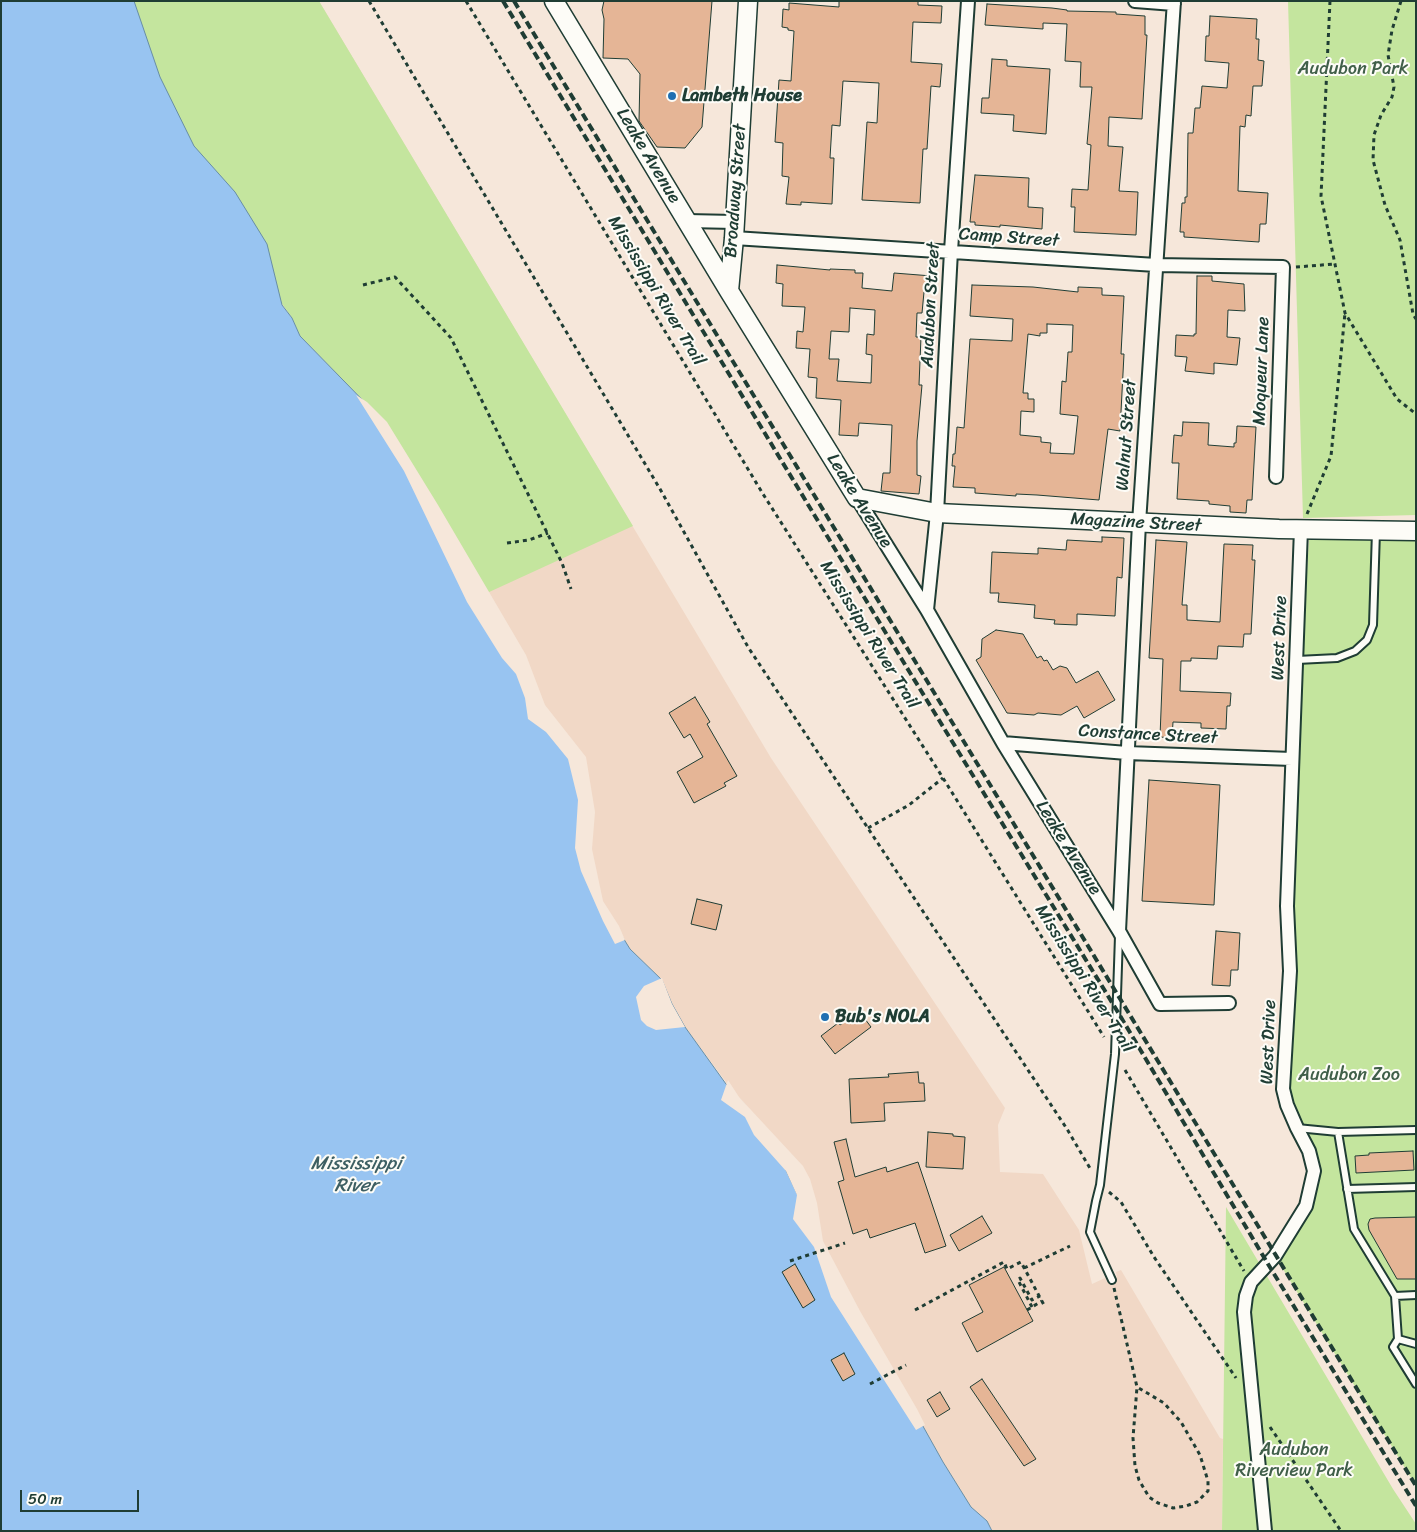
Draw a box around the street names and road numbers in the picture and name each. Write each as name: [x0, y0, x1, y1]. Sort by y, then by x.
street label: Leake Avenue: [611, 105, 685, 207]
street label: Broadway Street: [721, 123, 751, 259]
street label: Mississippi River Trail: [603, 212, 709, 370]
street label: Camp Street: [958, 224, 1060, 252]
street label: Audubon Street: [917, 242, 945, 368]
street label: Moqueur Lane: [1249, 316, 1275, 426]
street label: Walnut Street: [1112, 379, 1142, 491]
street label: Leake Avenue: [821, 450, 897, 552]
street label: Magazine Street: [1070, 509, 1202, 537]
street label: Mississippi River Trail: [815, 557, 923, 713]
street label: West Drive: [1268, 595, 1292, 681]
street label: Constance Street: [1078, 721, 1218, 749]
street label: Leake Avenue: [1030, 797, 1106, 899]
street label: Mississippi River Trail: [1030, 901, 1138, 1057]
street label: West Drive: [1257, 999, 1281, 1085]

